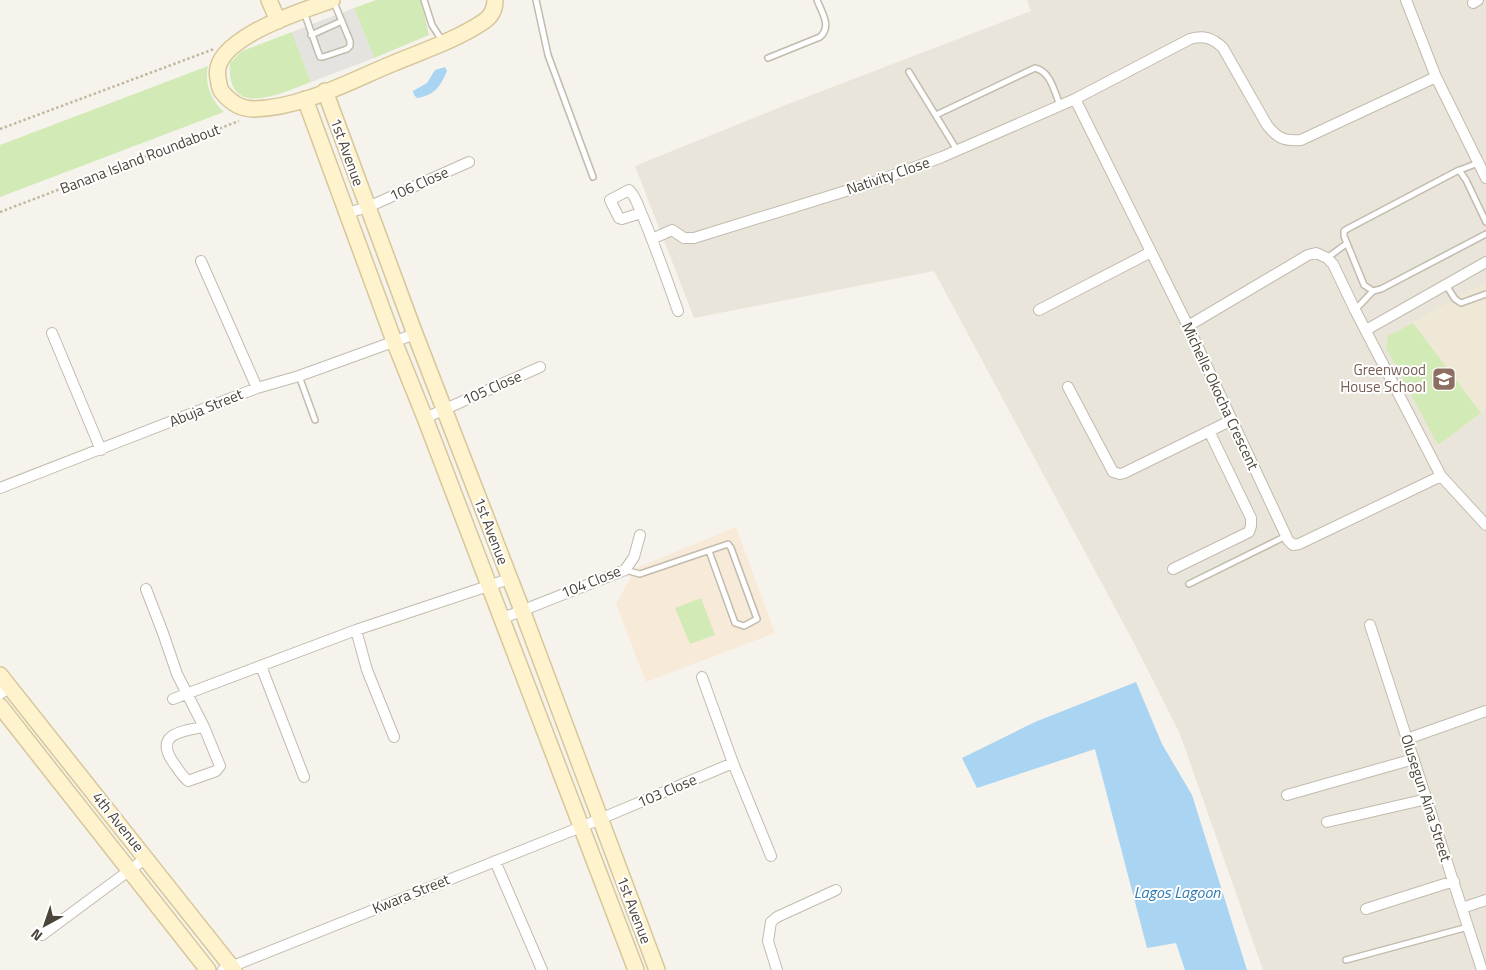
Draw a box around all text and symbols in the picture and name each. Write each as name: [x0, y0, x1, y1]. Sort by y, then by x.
street label: 1st Avenue: [325, 115, 370, 189]
street label: Banana Island Roundabout: [56, 117, 224, 200]
street label: Nativity Close: [843, 151, 933, 201]
street label: 106 Close: [386, 160, 452, 207]
street label: Michelle Okocha Crescent: [1176, 318, 1265, 474]
place label: Greenwood House School: [1340, 358, 1426, 398]
street label: 105 Close: [459, 364, 525, 411]
school or university icon: Greenwood House School: [1431, 366, 1457, 392]
street label: Abuja Street: [166, 382, 247, 433]
street label: 1st Avenue: [468, 494, 515, 568]
street label: 104 Close: [557, 559, 624, 604]
street label: Olusegun Aina Street: [1395, 731, 1458, 865]
street label: 103 Close: [633, 768, 700, 813]
street label: 4th Avenue: [87, 786, 150, 857]
street label: Kwara Street: [369, 867, 454, 920]
street label: 1st Avenue: [611, 873, 658, 947]
water label: Lagos Lagoon: [1134, 880, 1221, 904]
north arrow: [20, 900, 70, 950]
text: N: [26, 924, 47, 947]

